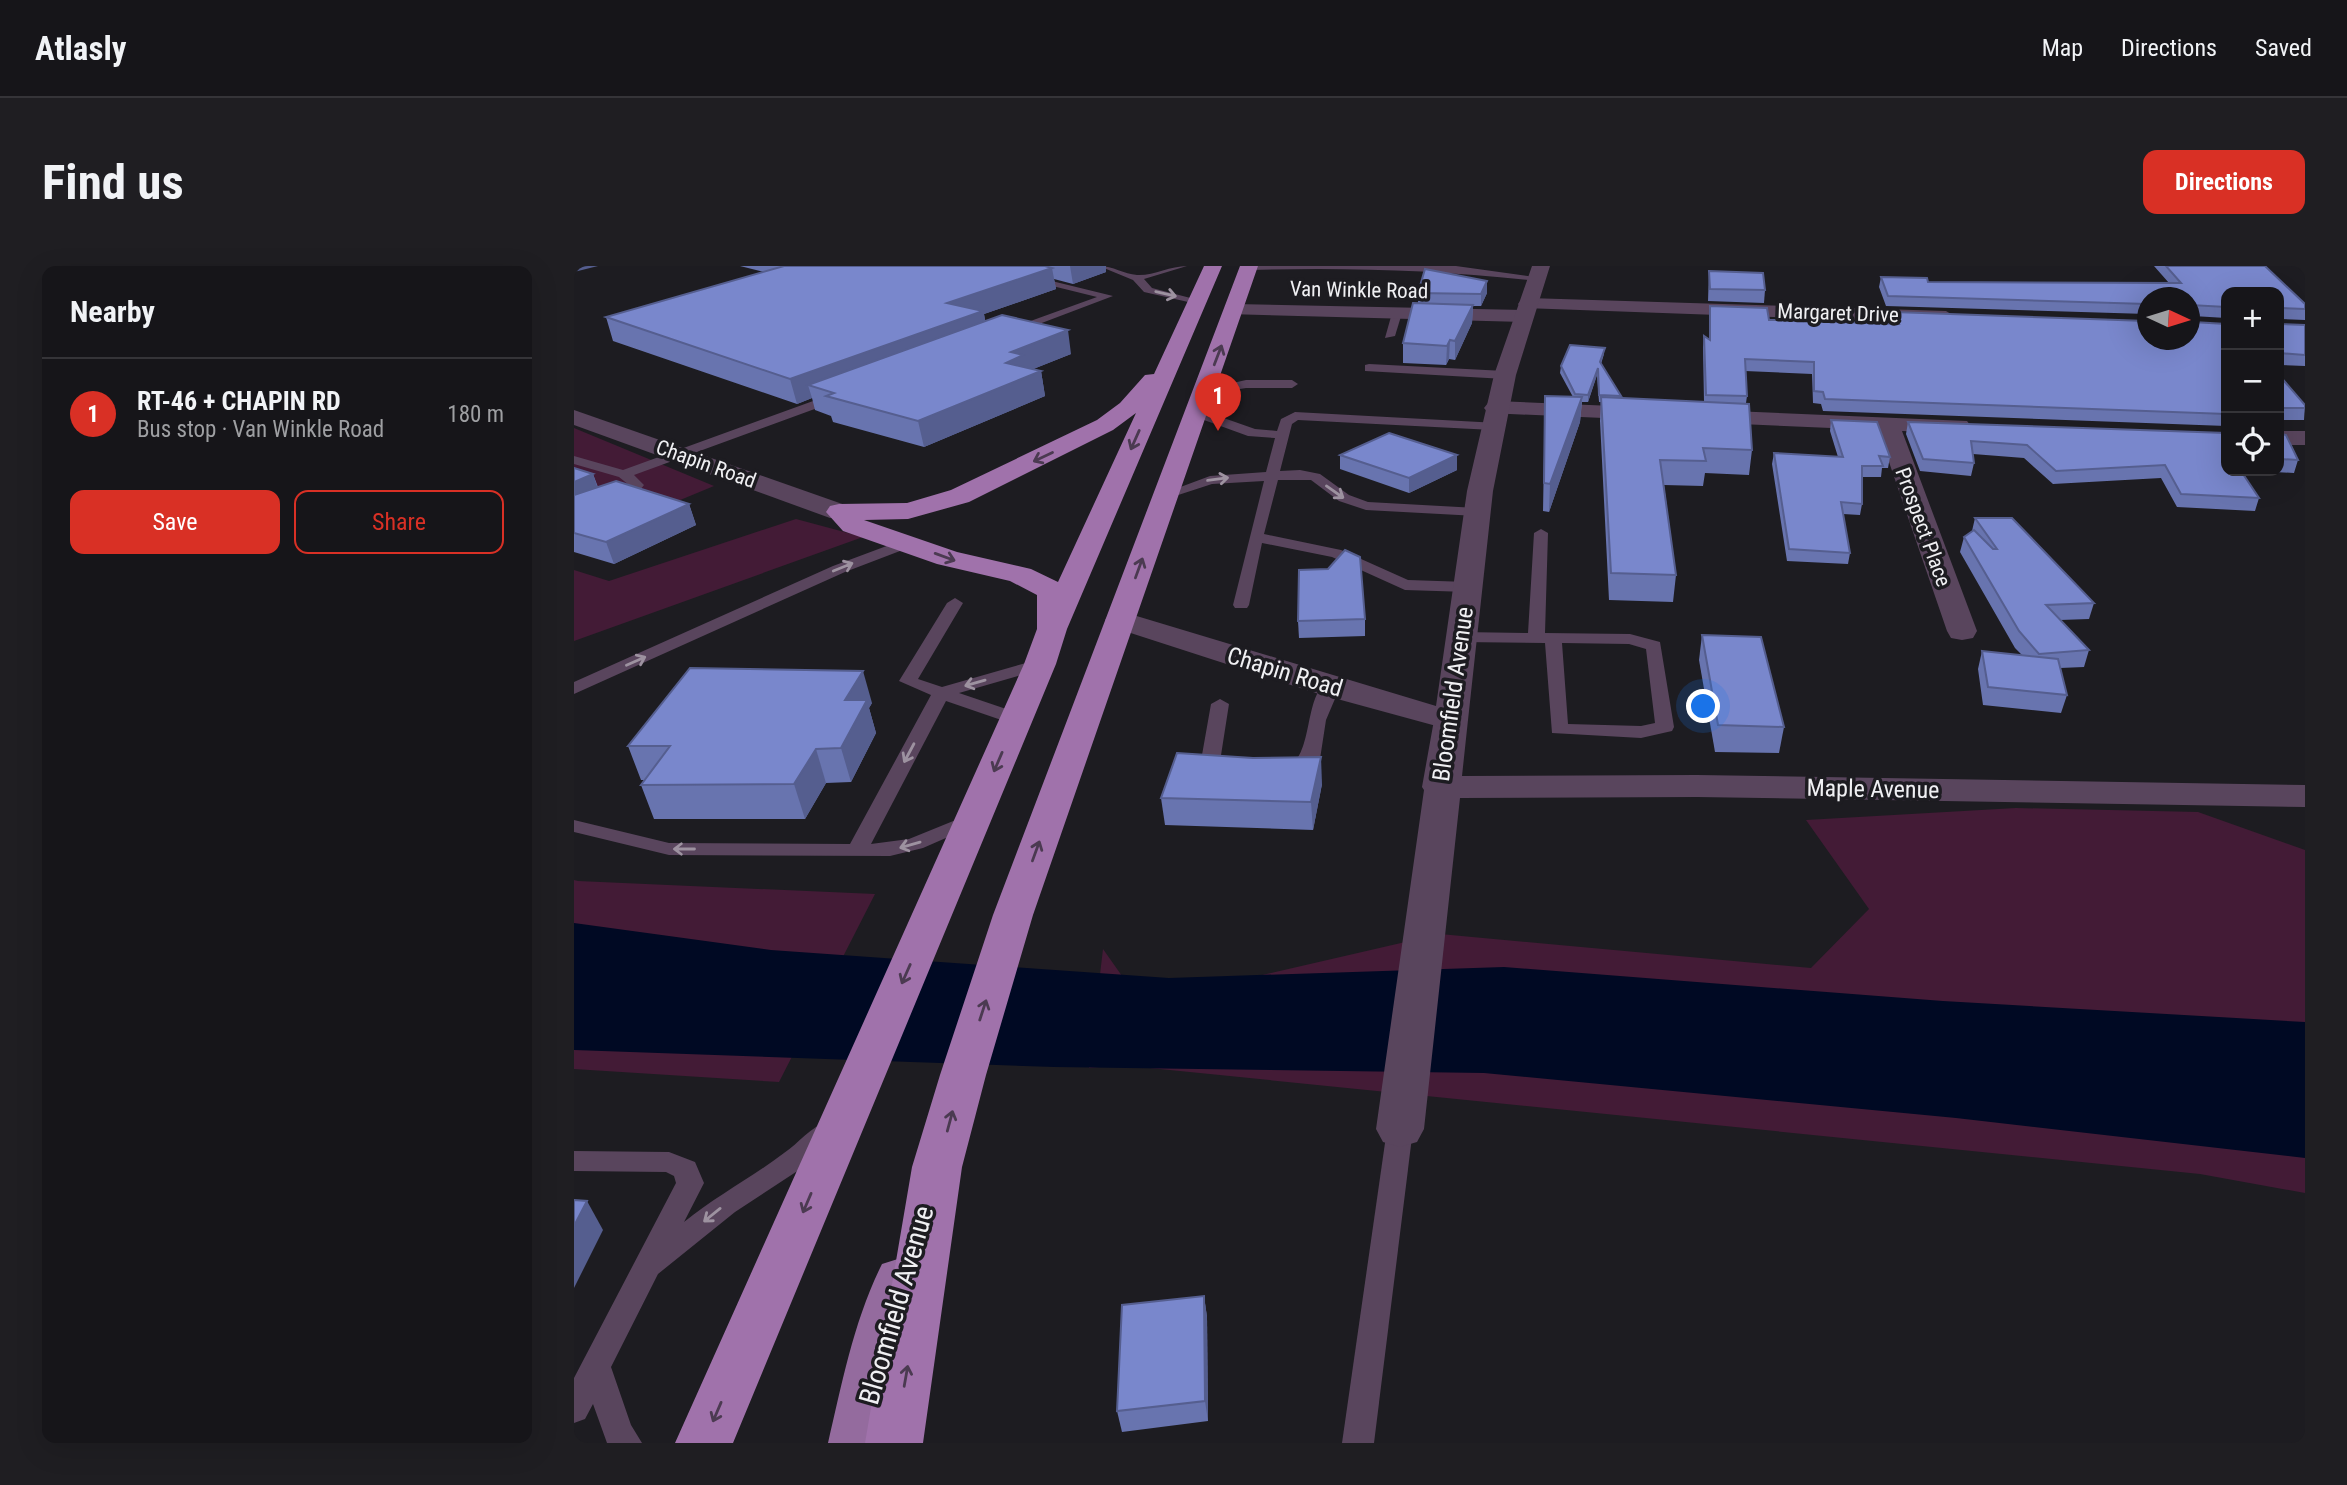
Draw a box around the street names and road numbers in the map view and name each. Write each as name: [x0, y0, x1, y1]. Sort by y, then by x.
street label: Van Winkle Road: [1290, 277, 1428, 303]
street label: Margaret Drive: [1777, 299, 1899, 327]
street label: Chapin Road: [653, 435, 759, 493]
street label: Prospect Place: [1890, 464, 1956, 590]
street label: Bloomfield Avenue: [1427, 605, 1479, 783]
street label: Chapin Road: [1224, 641, 1346, 703]
street label: Maple Avenue: [1806, 774, 1940, 804]
street label: Bloomfield Avenue: [852, 1202, 941, 1408]

